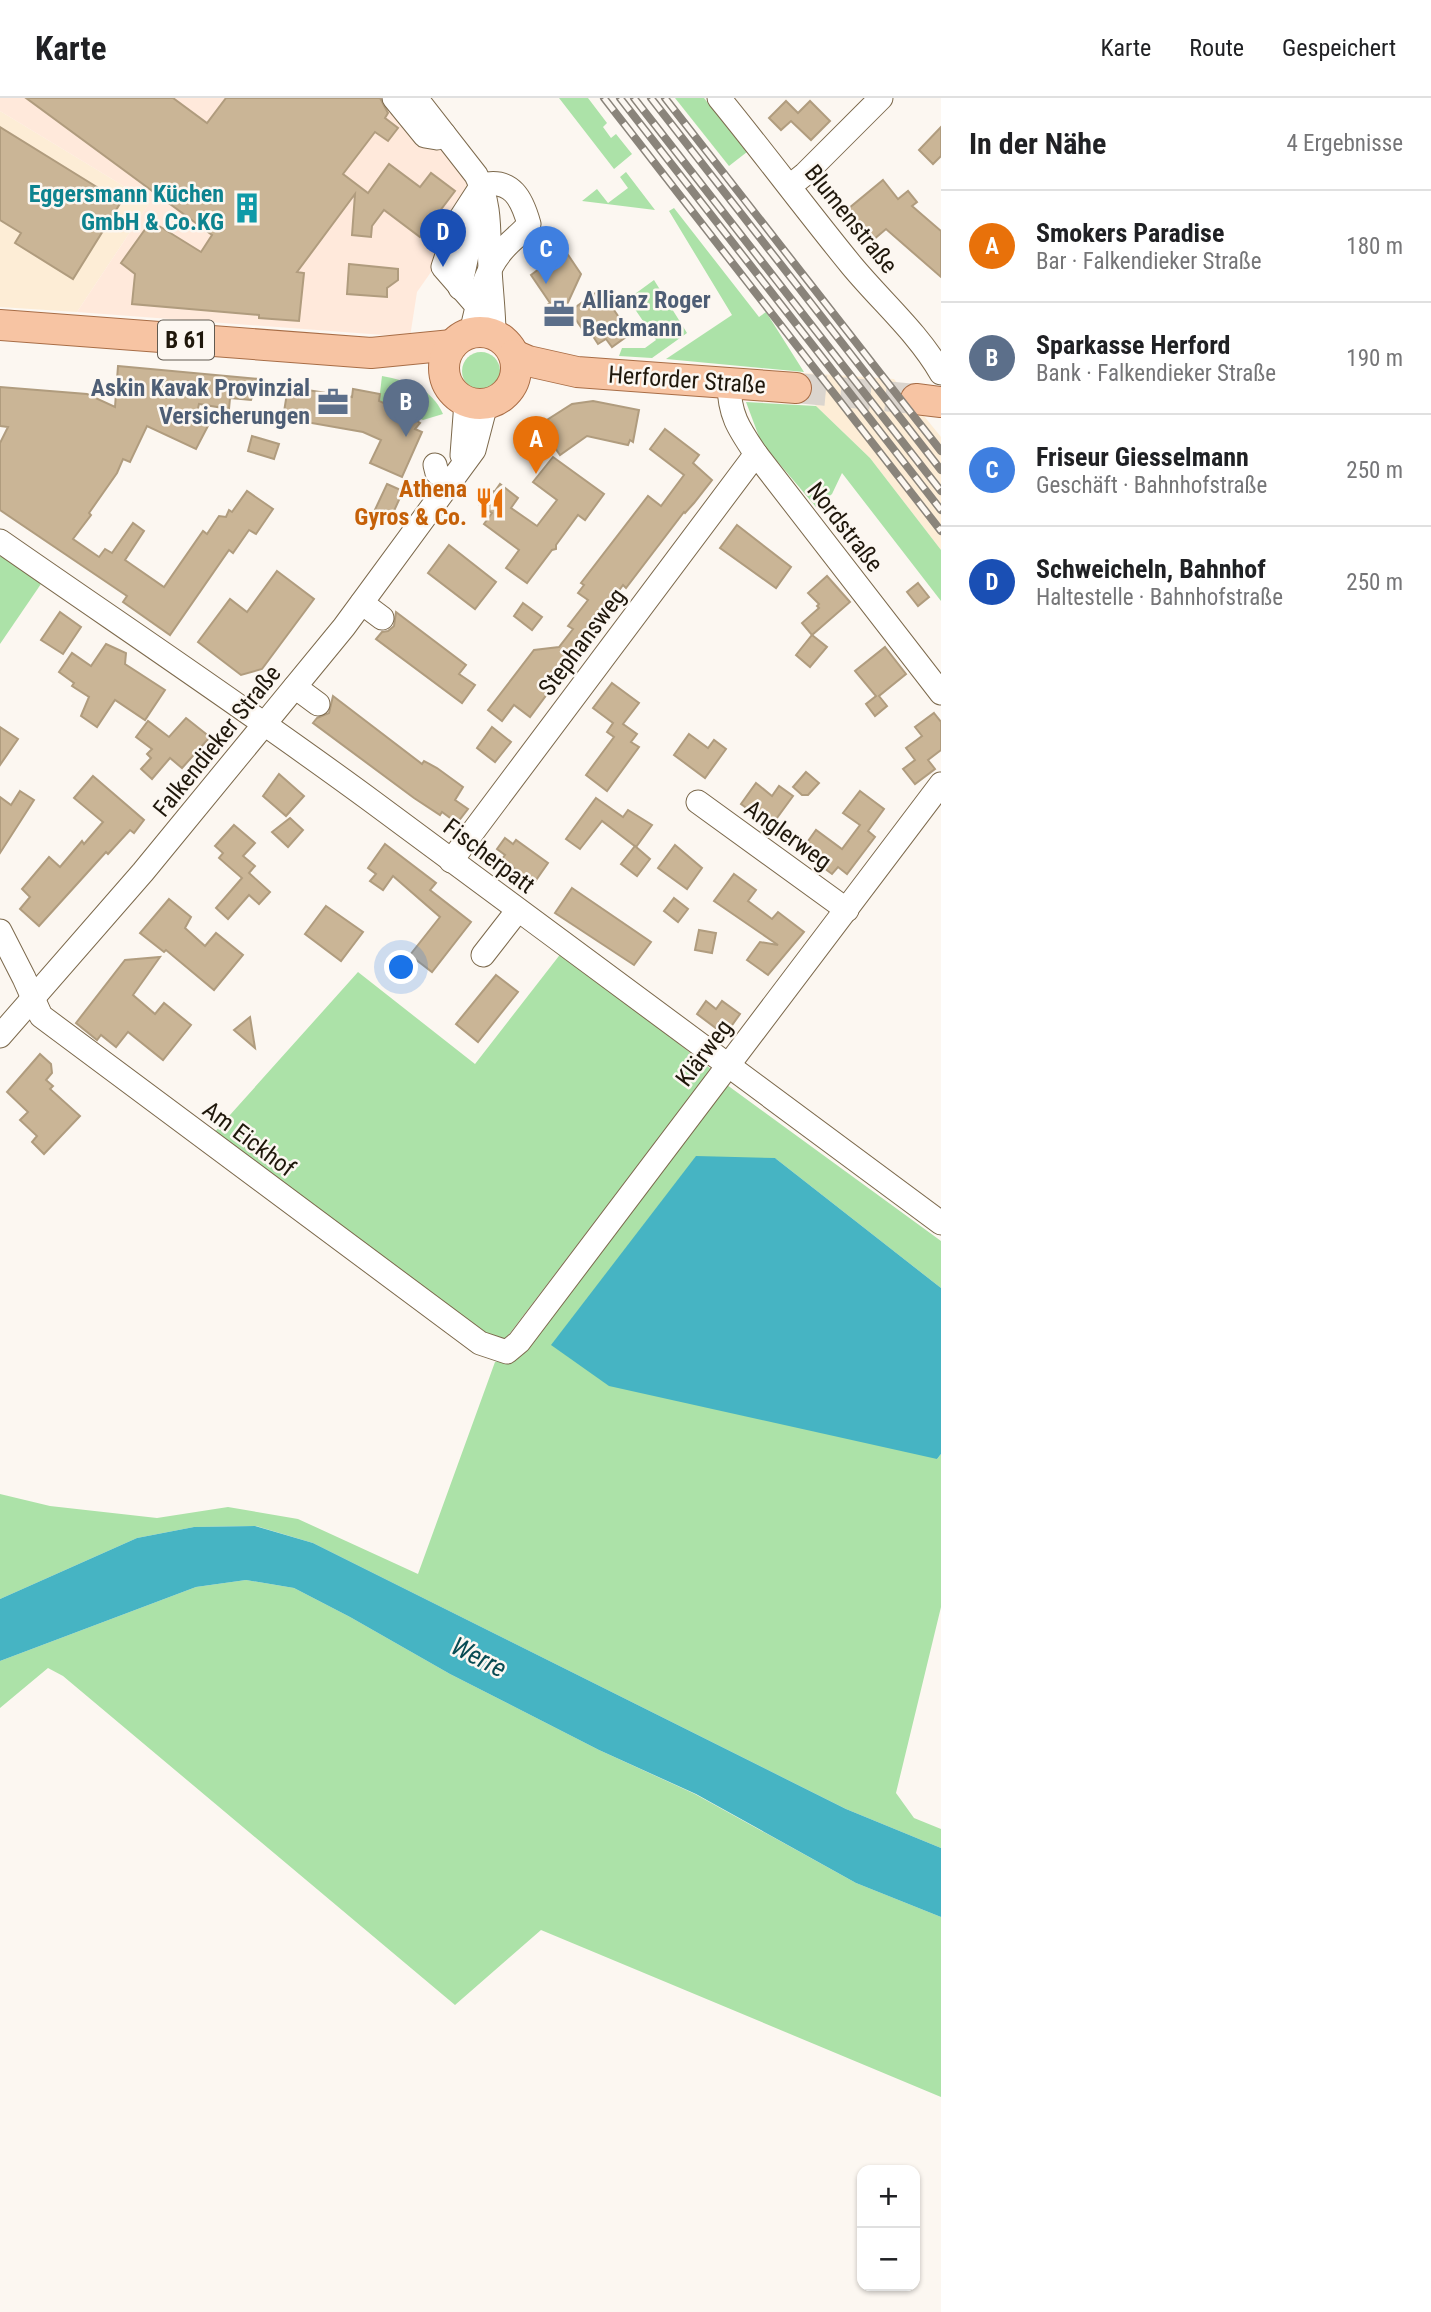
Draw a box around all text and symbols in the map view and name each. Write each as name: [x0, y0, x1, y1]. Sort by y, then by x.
text: Karte: [35, 29, 106, 68]
text: Karte: [1101, 34, 1151, 62]
text: Route: [1189, 34, 1244, 62]
text: Gespeichert: [1282, 34, 1396, 62]
text: In der Nähe: [969, 126, 1106, 161]
text: 4 Ergebnisse: [1286, 130, 1403, 157]
street label: Blumenstraße: [799, 159, 903, 279]
place label: Eggersmann Küchen GmbH & Co.KG: [29, 180, 224, 236]
building icon: Eggersmann Küchen GmbH & Co.KG: [230, 191, 264, 225]
pin: D: [420, 209, 466, 267]
text: Smokers Paradise: [1036, 218, 1224, 248]
pin: C: [523, 226, 569, 284]
text: A: [985, 233, 999, 260]
text: 180 m: [1346, 233, 1403, 260]
text: Bar · Falkendieker Straße: [1036, 248, 1262, 275]
place label: Allianz Roger Beckmann: [582, 286, 711, 342]
office icon: Allianz Roger Beckmann: [542, 297, 576, 331]
road number: B 61: [158, 320, 214, 360]
text: Sparkasse Herford: [1036, 330, 1230, 360]
text: B: [986, 345, 998, 372]
text: 190 m: [1346, 345, 1403, 372]
text: Bank · Falkendieker Straße: [1036, 360, 1276, 387]
street label: Herforder Straße: [607, 361, 767, 399]
place label: Askin Kavak Provinzial Versicherungen: [91, 374, 310, 430]
pin: B: [383, 379, 429, 437]
office icon: Askin Kavak Provinzial Versicherungen: [316, 385, 350, 419]
pin: A: [513, 416, 559, 474]
text: Friseur Giesselmann: [1036, 442, 1249, 472]
text: C: [985, 457, 999, 484]
text: 250 m: [1346, 457, 1403, 484]
text: Geschäft · Bahnhofstraße: [1036, 472, 1267, 499]
place label: Athena Gyros & Co.: [354, 475, 467, 531]
street label: Nordstraße: [801, 477, 889, 577]
restaurant icon: Athena Gyros & Co.: [473, 486, 507, 520]
text: Schweicheln, Bahnhof: [1036, 554, 1266, 584]
text: D: [986, 569, 999, 596]
text: 250 m: [1346, 569, 1403, 596]
street label: Stephansweg: [533, 583, 631, 701]
text: Haltestelle · Bahnhofstraße: [1036, 584, 1283, 611]
street label: Falkendieker Straße: [147, 660, 287, 822]
street label: Anglerweg: [739, 794, 837, 876]
street label: Fischerpatt: [438, 813, 540, 899]
your location: [384, 950, 418, 984]
street label: Klärweg: [670, 1014, 738, 1092]
street label: Am Eickhof: [197, 1095, 301, 1183]
water label: Werre: [447, 1631, 511, 1683]
map controls: [857, 2165, 920, 2291]
button: +: [857, 2165, 920, 2228]
button: −: [857, 2228, 920, 2291]

